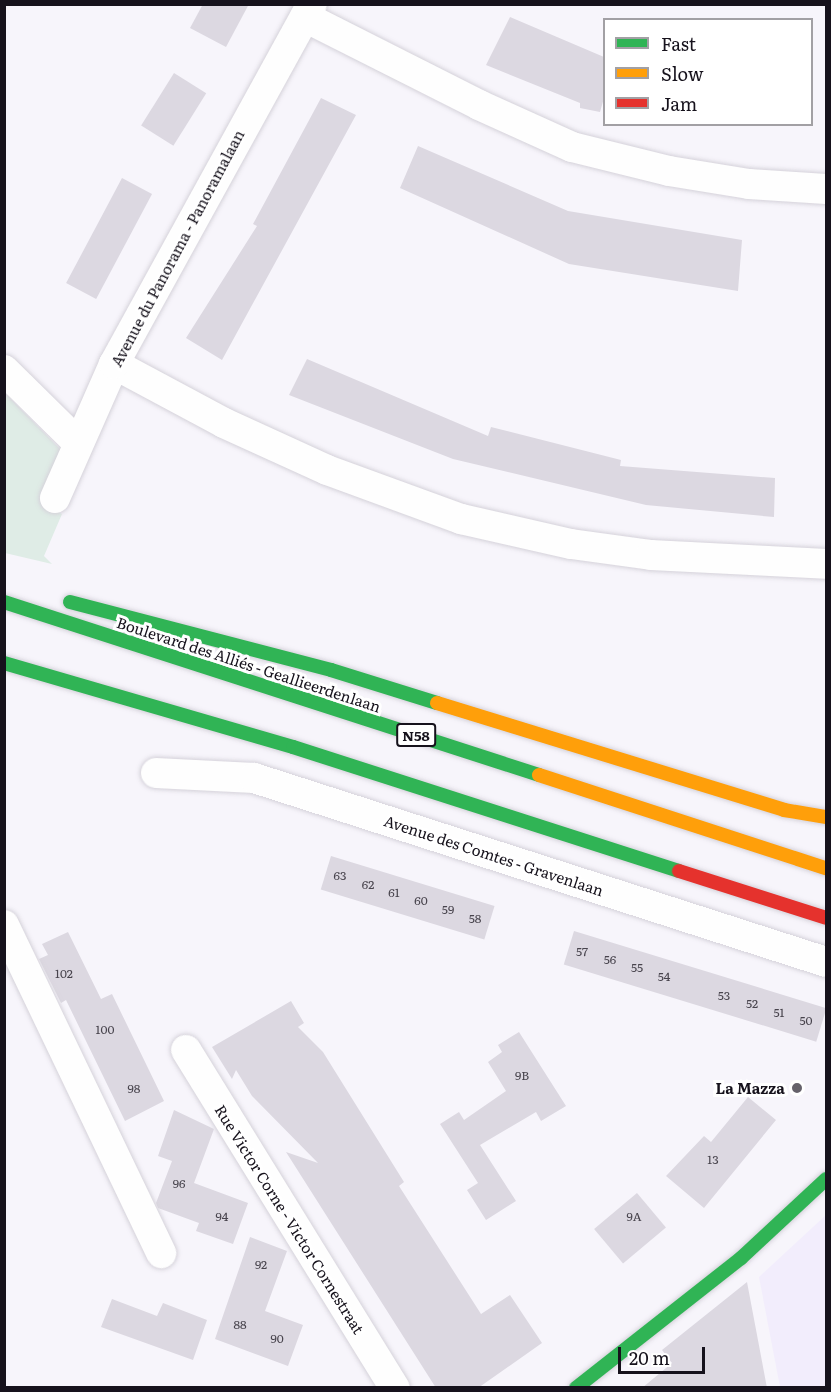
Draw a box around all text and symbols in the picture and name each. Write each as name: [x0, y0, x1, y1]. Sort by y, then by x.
legend: [603, 18, 813, 126]
text: Fast: [661, 30, 696, 57]
text: Slow: [661, 60, 703, 87]
text: Jam: [661, 90, 697, 117]
street label: Avenue du Panorama - Panoramalaan: [107, 127, 247, 369]
street label: Boulevard des Alliés - Geallieerdenlaan: [115, 613, 383, 715]
road number: N58: [395, 724, 437, 746]
street label: Avenue des Comtes - Gravenlaan: [382, 811, 606, 899]
house number: 63: [334, 869, 346, 883]
house number: 62: [362, 878, 374, 892]
house number: 61: [388, 886, 400, 900]
house number: 60: [414, 894, 428, 908]
house number: 59: [442, 903, 454, 917]
house number: 58: [469, 912, 481, 926]
house number: 57: [576, 945, 588, 959]
house number: 56: [604, 953, 616, 967]
house number: 55: [631, 961, 643, 975]
house number: 102: [55, 967, 73, 981]
house number: 54: [658, 970, 670, 984]
house number: 53: [718, 989, 730, 1003]
house number: 52: [746, 997, 758, 1011]
house number: 51: [774, 1006, 784, 1020]
house number: 50: [799, 1014, 813, 1028]
house number: 100: [96, 1023, 114, 1037]
house number: 9B: [515, 1069, 529, 1083]
place label: La Mazza: [716, 1079, 785, 1097]
marker: La Mazza: [790, 1081, 804, 1095]
house number: 98: [128, 1082, 140, 1096]
street label: Rue Victor Corne - Victor Cornestraat: [212, 1101, 368, 1337]
house number: 13: [707, 1153, 719, 1167]
house number: 96: [173, 1177, 185, 1191]
house number: 94: [216, 1210, 228, 1224]
house number: 9A: [626, 1210, 642, 1224]
house number: 92: [255, 1258, 267, 1272]
house number: 88: [233, 1318, 247, 1332]
house number: 90: [270, 1332, 284, 1346]
scale bar: [621, 1335, 708, 1373]
text: 20 m: [629, 1344, 670, 1371]

